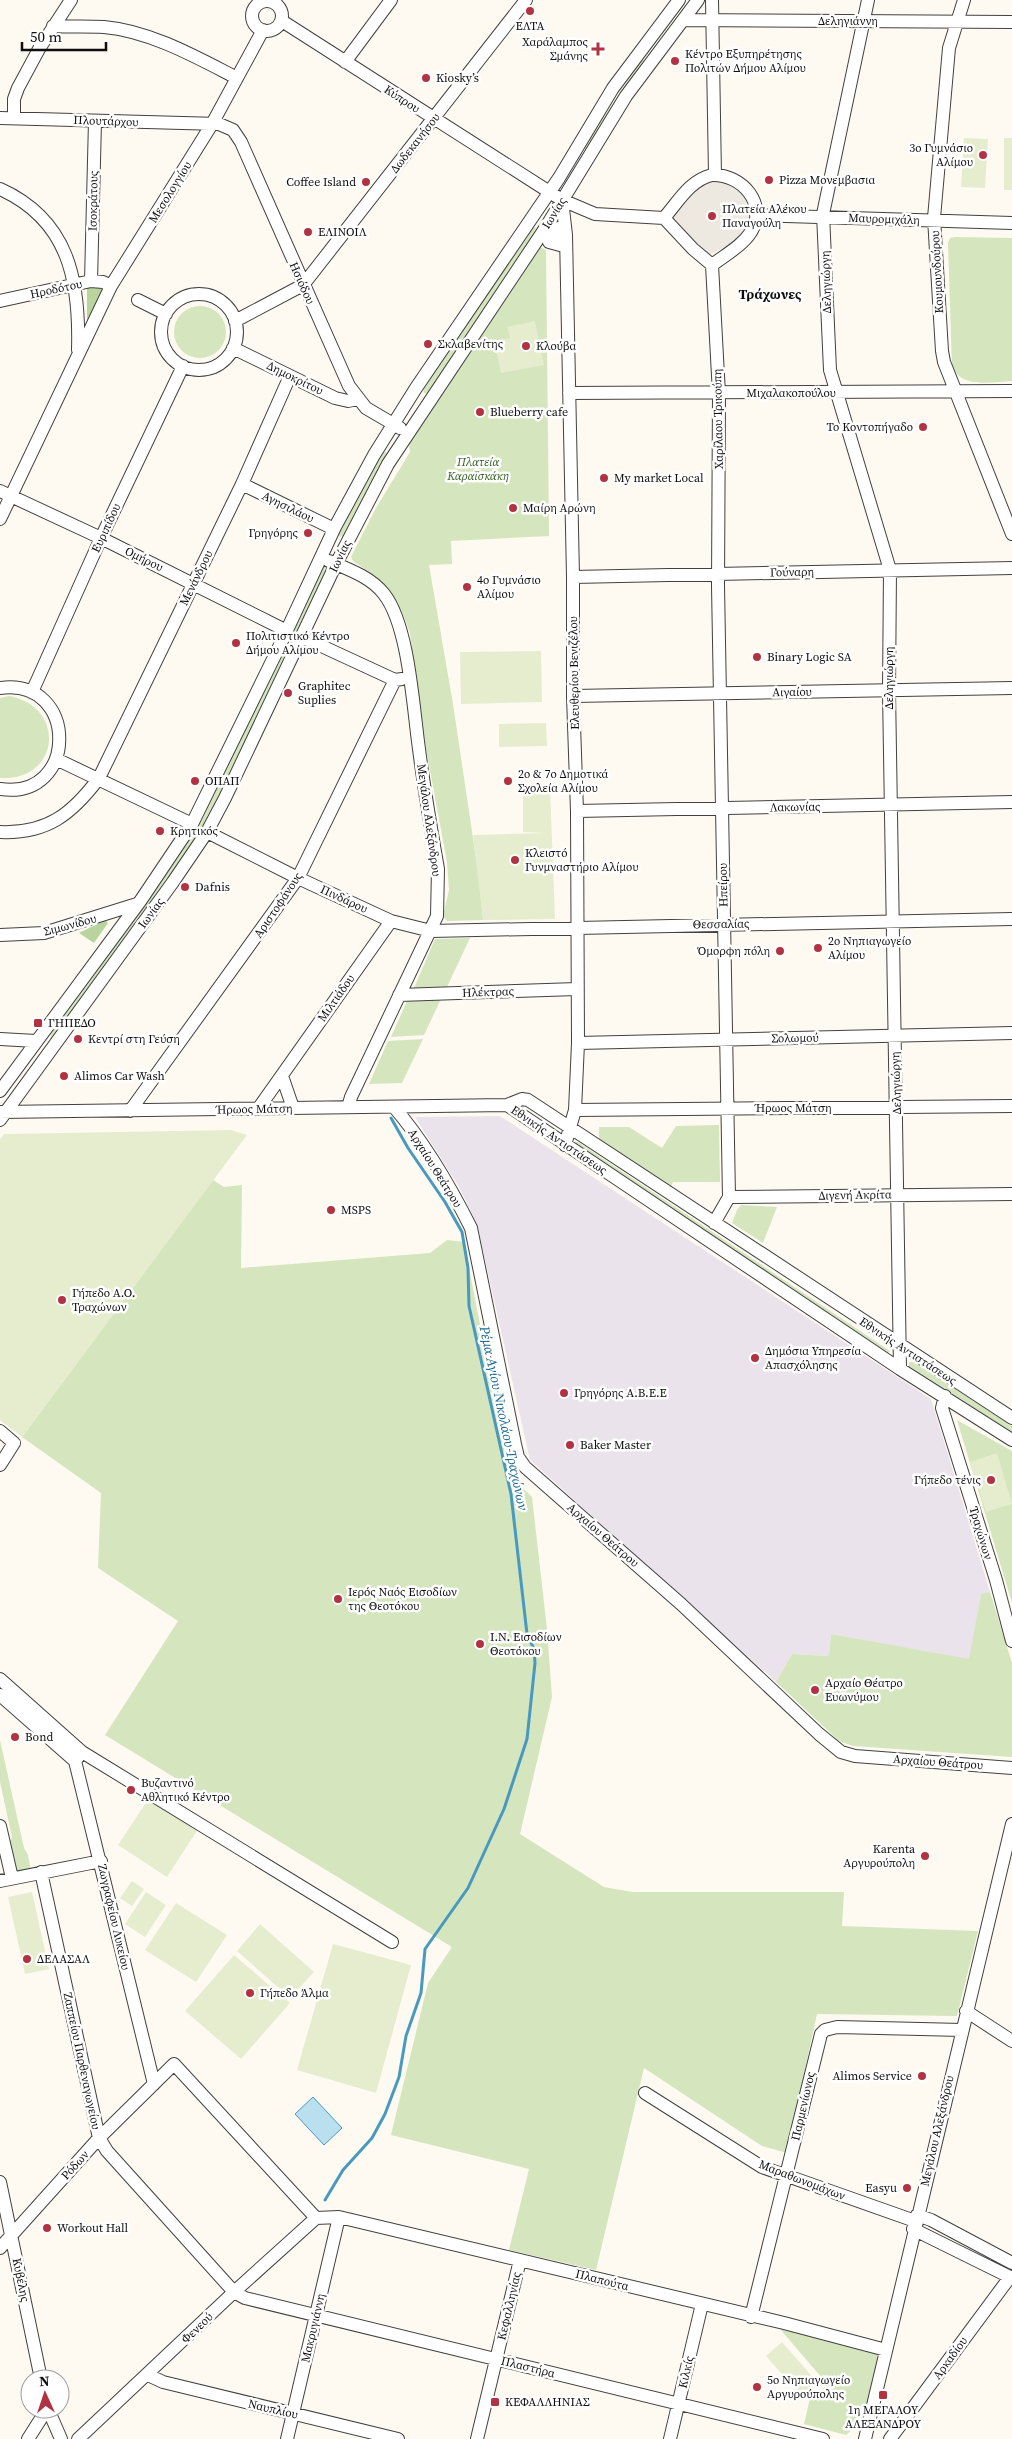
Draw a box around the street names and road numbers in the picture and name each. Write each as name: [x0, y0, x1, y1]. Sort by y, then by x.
street label: Δεληγιάννη: [818, 13, 878, 29]
street label: Κύπρου: [381, 81, 423, 117]
street label: Δωδεκανήσου: [386, 110, 444, 176]
street label: Πλουτάρχου: [73, 112, 139, 130]
street label: Μεσολογγίου: [145, 158, 195, 226]
street label: Ισοκράτους: [84, 170, 102, 231]
street label: Ιωνίας: [538, 194, 570, 232]
street label: Μαυρομιχάλη: [848, 210, 920, 228]
street label: Κουμουνδούρου: [927, 230, 947, 314]
street label: Δεληγιώργη: [817, 250, 835, 314]
street label: Ησιόδου: [286, 259, 318, 307]
street label: Ηροδότου: [29, 276, 83, 302]
street label: Δημοκρίτου: [264, 357, 326, 399]
street label: Χαρίλαου Τρικούπη: [709, 369, 727, 469]
street label: Μιχαλακοπούλου: [746, 385, 836, 401]
street label: Αγησιλάου: [259, 488, 317, 526]
street label: Ευριπίδου: [88, 501, 124, 555]
street label: Ιωνίας: [325, 536, 355, 575]
street label: Ομήρου: [122, 543, 166, 575]
street label: Μενάνδρου: [176, 548, 216, 608]
street label: Γούναρη: [770, 564, 814, 580]
street label: Ελευθερίου Βενιζέλου: [565, 616, 583, 730]
street label: Δεληγιώργη: [881, 647, 897, 709]
street label: Αιγαίου: [772, 684, 812, 700]
street label: Μεγάλου Αλεξάνδρου: [413, 763, 445, 877]
street label: Λακωνίας: [769, 799, 821, 815]
street label: Ηπείρου: [715, 863, 731, 907]
street label: Αριστοφάνους: [250, 868, 306, 941]
street label: Πινδάρου: [318, 881, 370, 917]
street label: Ιωνίας: [134, 894, 168, 932]
street label: Σιμωνίδου: [42, 910, 98, 940]
street label: Θεσσαλίας: [693, 915, 750, 932]
street label: Μιλτιάδου: [314, 971, 358, 1025]
street label: Ηλέκτρας: [462, 983, 515, 1001]
street label: Σολωμού: [771, 1030, 819, 1046]
street label: Δεληγιώργη: [887, 1051, 905, 1115]
street label: Ήρωος Μάτση: [214, 1100, 293, 1118]
street label: Ήρωος Μάτση: [753, 1100, 832, 1116]
street label: Εθνικής Αντιστάσεως: [508, 1102, 611, 1179]
street label: Αρχαίου Θεάτρου: [404, 1126, 466, 1210]
street label: Διγενή Ακρίτα: [818, 1186, 892, 1204]
street label: Εθνικής Αντιστάσεως: [856, 1314, 960, 1389]
street label: Αρχαίου Θεάτρου: [564, 1499, 642, 1571]
street label: Τραχώνων: [965, 1505, 997, 1562]
street label: Αρχαίου Θεάτρου: [892, 1751, 984, 1773]
street label: Ζωγραφείου Λυκείου: [94, 1862, 134, 1972]
street label: Ζαππείου Παρθεναγωγείου: [60, 1991, 104, 2131]
street label: Παρμενίωνος: [787, 2069, 819, 2142]
street label: Μεγάλου Αλεξάνδρου: [916, 2074, 958, 2188]
street label: Ρόδων: [58, 2147, 92, 2183]
street label: Μαραθωνομάχων: [756, 2156, 848, 2204]
street label: Κυβέλης: [9, 2257, 34, 2304]
street label: Πλαπούτα: [574, 2266, 631, 2294]
street label: Κεφαλληνίας: [493, 2270, 525, 2342]
street label: Μακρυγιάννη: [297, 2292, 329, 2364]
street label: Φενεού: [178, 2309, 216, 2347]
street label: Αρκαδίου: [929, 2333, 971, 2383]
street label: Πλαστήρα: [499, 2353, 557, 2382]
street label: Κιλκίς: [675, 2354, 698, 2390]
street label: Ναυπλίου: [246, 2395, 300, 2423]

